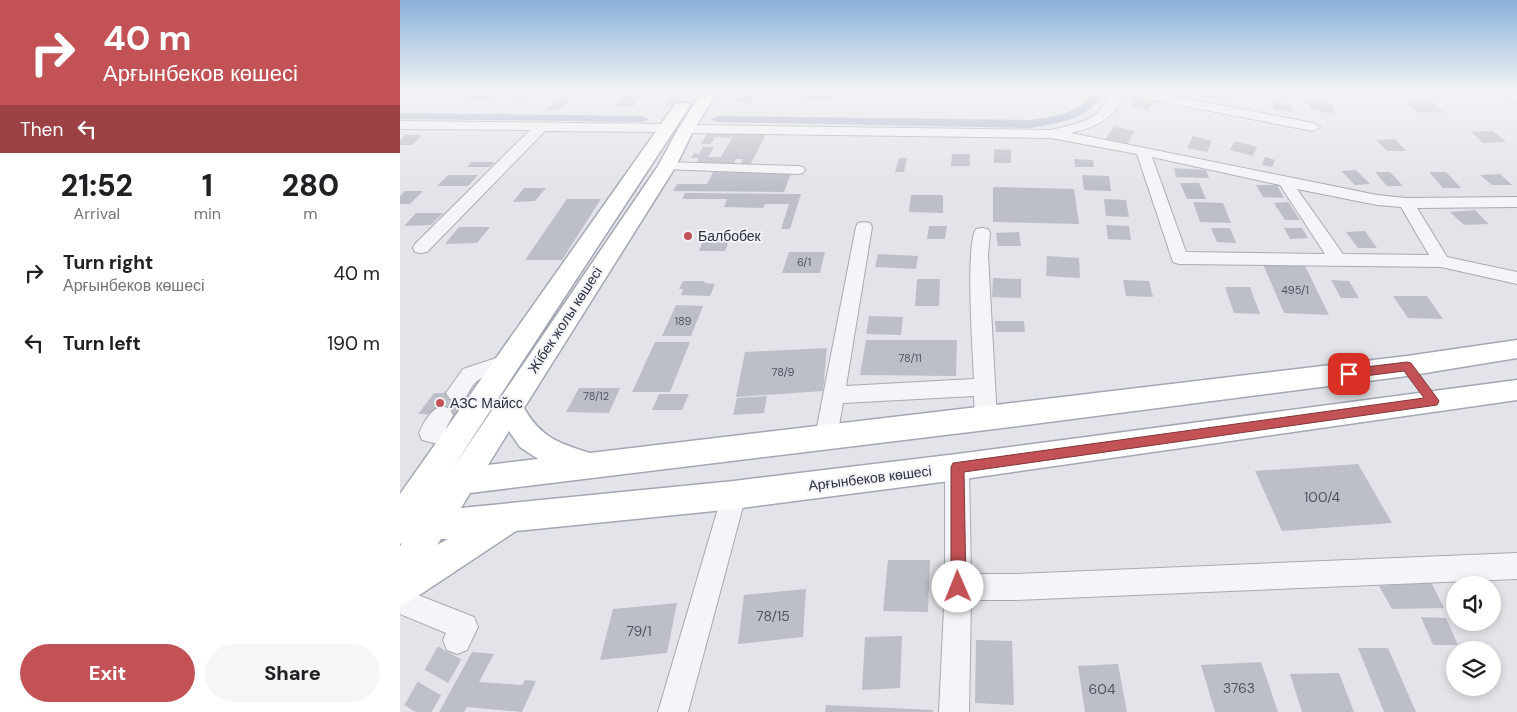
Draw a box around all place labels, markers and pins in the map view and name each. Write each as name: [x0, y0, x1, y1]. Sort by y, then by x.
place label: Балбобек: [698, 227, 762, 245]
marker: Балбобек: [682, 230, 694, 242]
pin: [1328, 353, 1370, 395]
place label: АЗС Майсс: [450, 394, 523, 412]
marker: АЗС Майсс: [434, 397, 446, 409]

